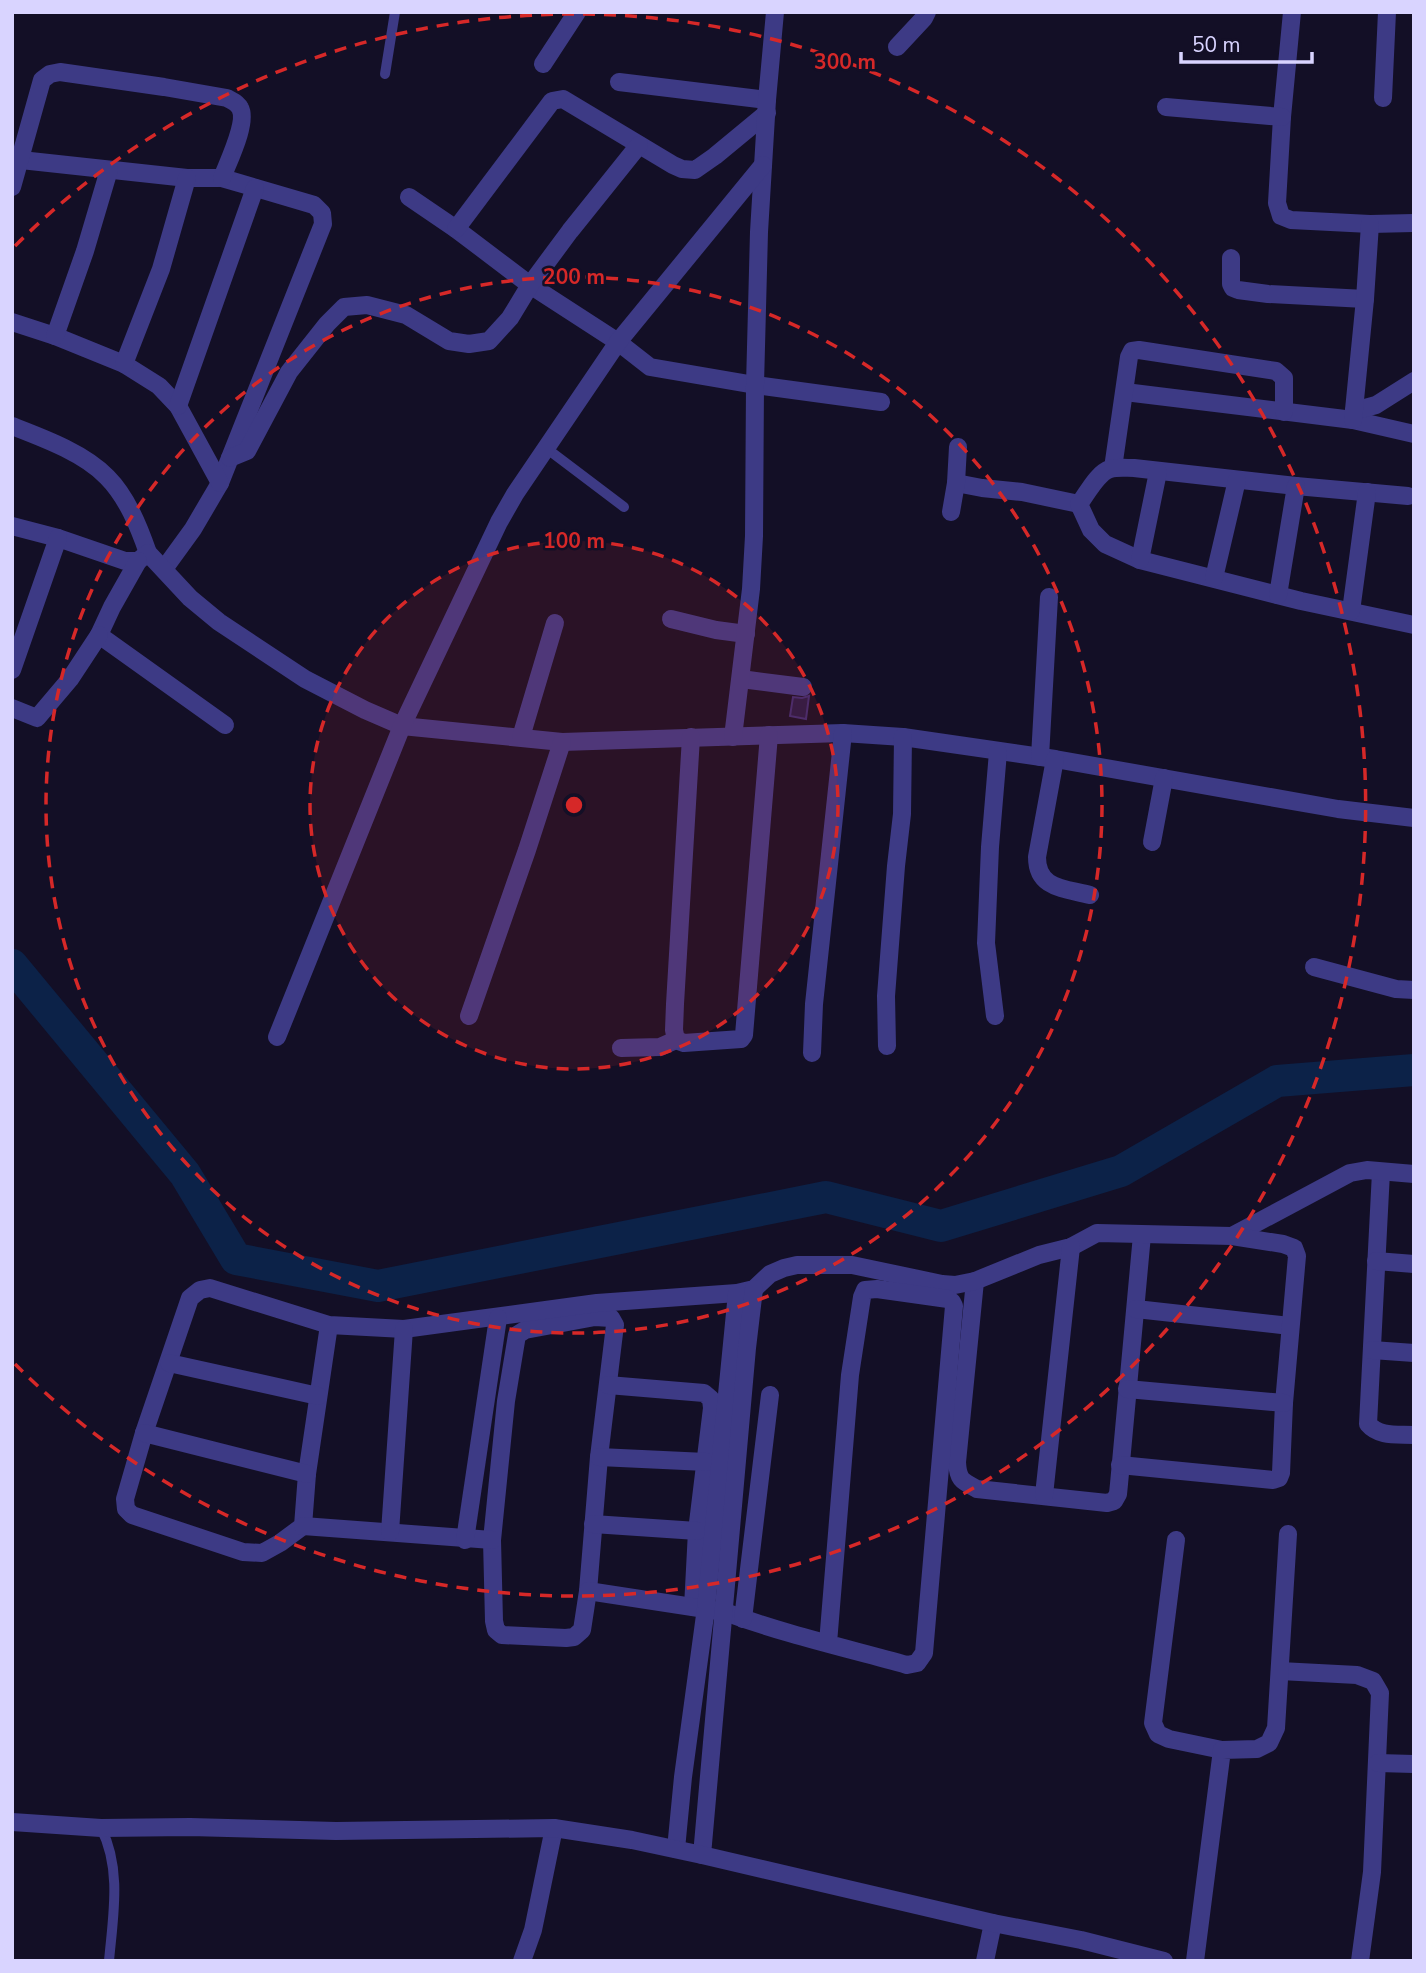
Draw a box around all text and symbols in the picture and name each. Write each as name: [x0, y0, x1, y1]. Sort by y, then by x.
scale bar: [1181, 21, 1312, 65]
text: 50 m: [1192, 31, 1241, 59]
text: 300 m: [814, 48, 876, 76]
text: 200 m: [543, 263, 605, 291]
text: 100 m: [543, 527, 605, 555]
centre of rings: [562, 793, 586, 817]

